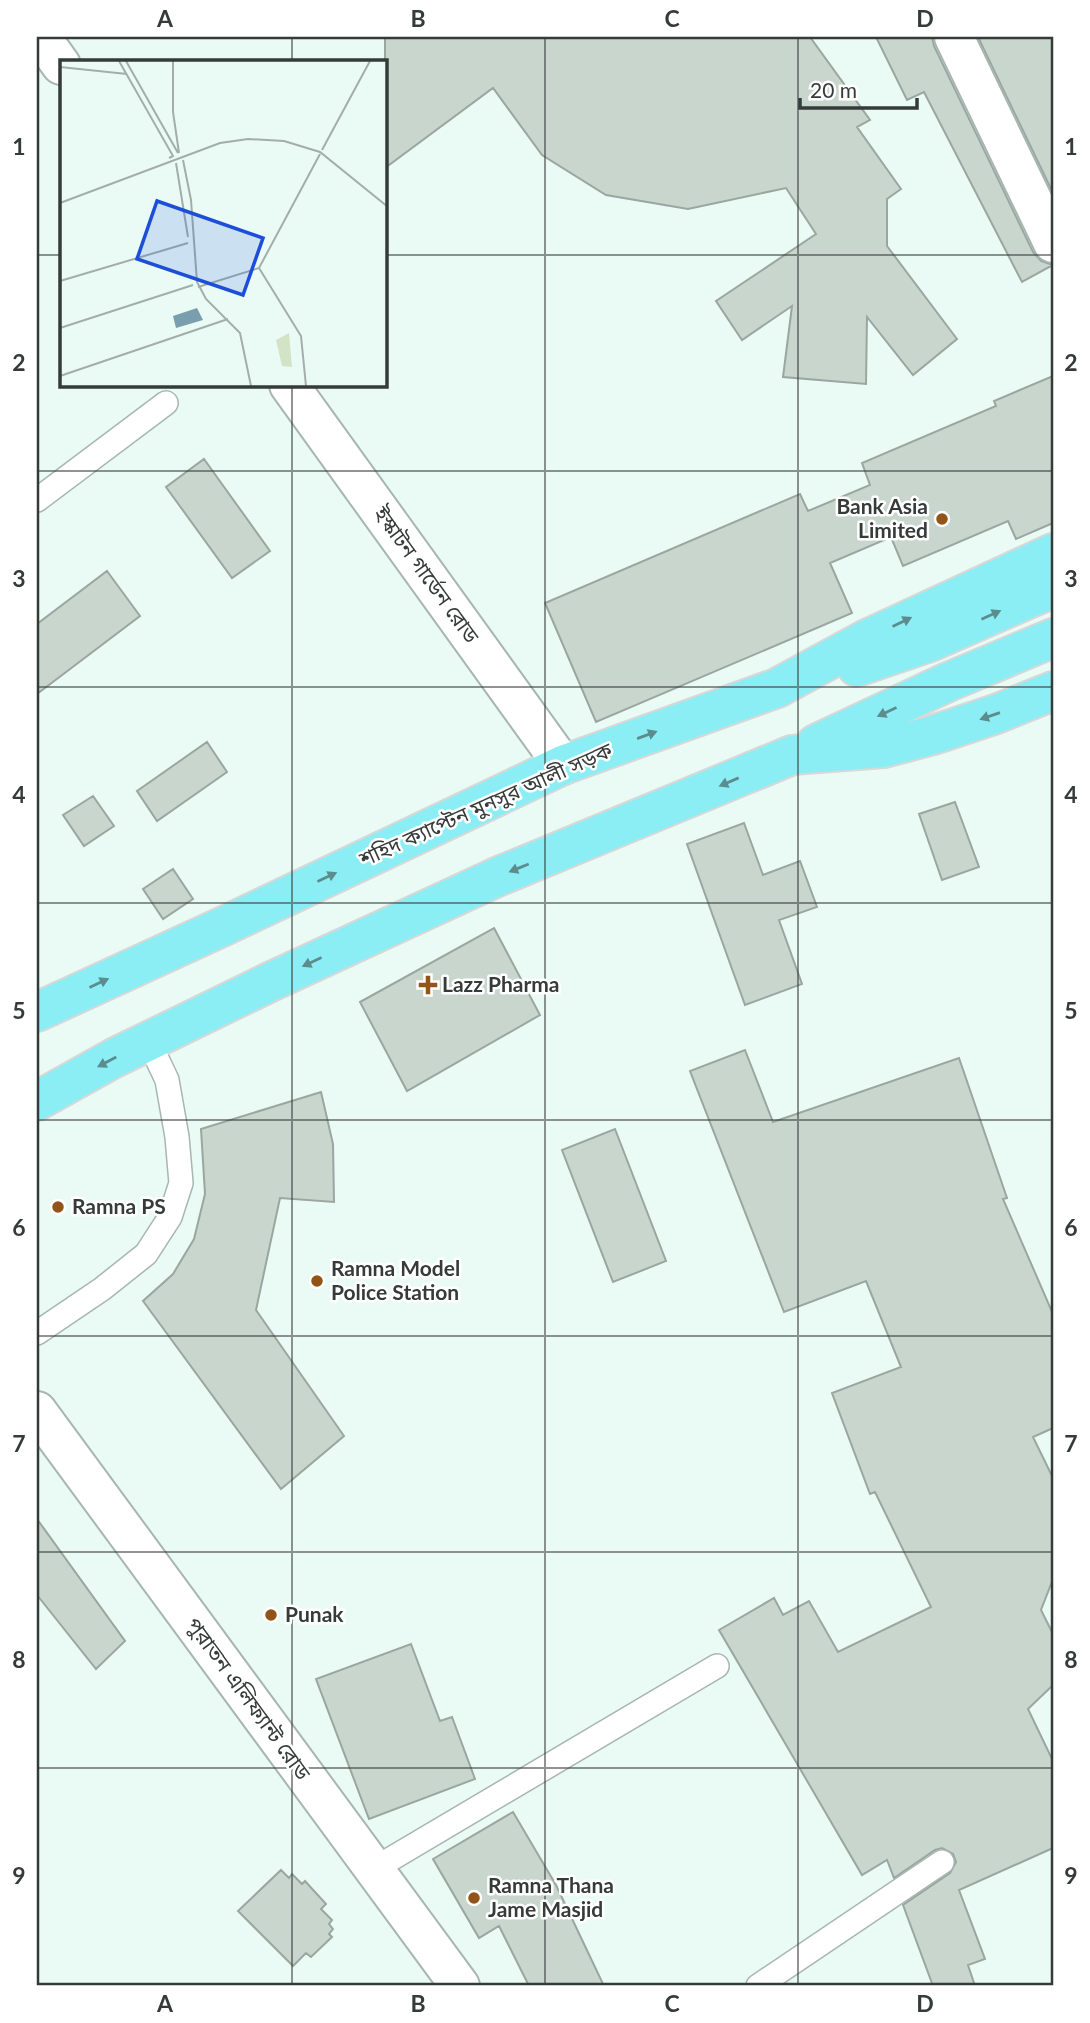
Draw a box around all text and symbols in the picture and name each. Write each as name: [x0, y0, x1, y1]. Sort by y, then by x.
text: A: [156, 4, 174, 32]
text: B: [410, 4, 426, 32]
text: C: [664, 4, 680, 32]
text: D: [916, 4, 934, 32]
inset map: [60, 60, 387, 387]
scale bar: [800, 66, 917, 110]
text: 20 m: [810, 77, 857, 102]
text: 1: [12, 132, 26, 160]
text: 1: [1064, 132, 1078, 160]
text: 2: [12, 348, 26, 376]
text: 2: [1064, 348, 1078, 376]
place label: Bank Asia Limited: [836, 493, 928, 542]
street label: ইস্কাটন গার্ডেন রোড: [369, 500, 486, 648]
marker: Bank Asia Limited: [934, 511, 950, 527]
text: 3: [12, 564, 26, 592]
text: 3: [1064, 564, 1078, 592]
one-way arrow: [981, 609, 1002, 620]
one-way arrow: [892, 617, 912, 628]
one-way arrow: [876, 706, 897, 717]
one-way arrow: [979, 711, 1000, 722]
one-way arrow: [636, 729, 657, 740]
street label: শহিদ ক্যাপ্টেন মুনসুর আলী সড়ক: [354, 736, 617, 872]
one-way arrow: [719, 776, 740, 787]
text: 4: [12, 780, 26, 808]
text: 4: [1064, 780, 1078, 808]
one-way arrow: [508, 862, 529, 873]
one-way arrow: [317, 871, 337, 883]
one-way arrow: [302, 956, 322, 968]
place label: Lazz Pharma: [442, 971, 560, 996]
one-way arrow: [89, 977, 109, 989]
marker: Lazz Pharma: [420, 977, 436, 993]
text: 5: [12, 996, 26, 1024]
text: 5: [1064, 996, 1078, 1024]
one-way arrow: [98, 1056, 117, 1068]
place label: Ramna PS: [72, 1193, 166, 1218]
marker: Ramna PS: [50, 1199, 66, 1215]
text: 6: [12, 1213, 26, 1241]
text: 6: [1064, 1213, 1078, 1241]
place label: Ramna Model Police Station: [331, 1255, 460, 1304]
marker: Ramna Model Police Station: [309, 1273, 325, 1289]
text: 7: [12, 1429, 26, 1457]
text: 7: [1064, 1429, 1078, 1457]
place label: Punak: [285, 1601, 344, 1626]
marker: Punak: [263, 1607, 279, 1623]
street label: পুরাতন এলিফ্যান্ট রোড: [181, 1612, 317, 1786]
text: 8: [12, 1645, 26, 1673]
text: 8: [1064, 1645, 1078, 1673]
text: 9: [12, 1861, 26, 1889]
text: 9: [1064, 1861, 1078, 1889]
place label: Ramna Thana Jame Masjid: [488, 1872, 614, 1921]
marker: Ramna Thana Jame Masjid: [466, 1890, 482, 1906]
text: A: [156, 1989, 174, 2017]
text: B: [410, 1989, 426, 2017]
text: C: [664, 1989, 680, 2017]
text: D: [916, 1989, 934, 2017]

